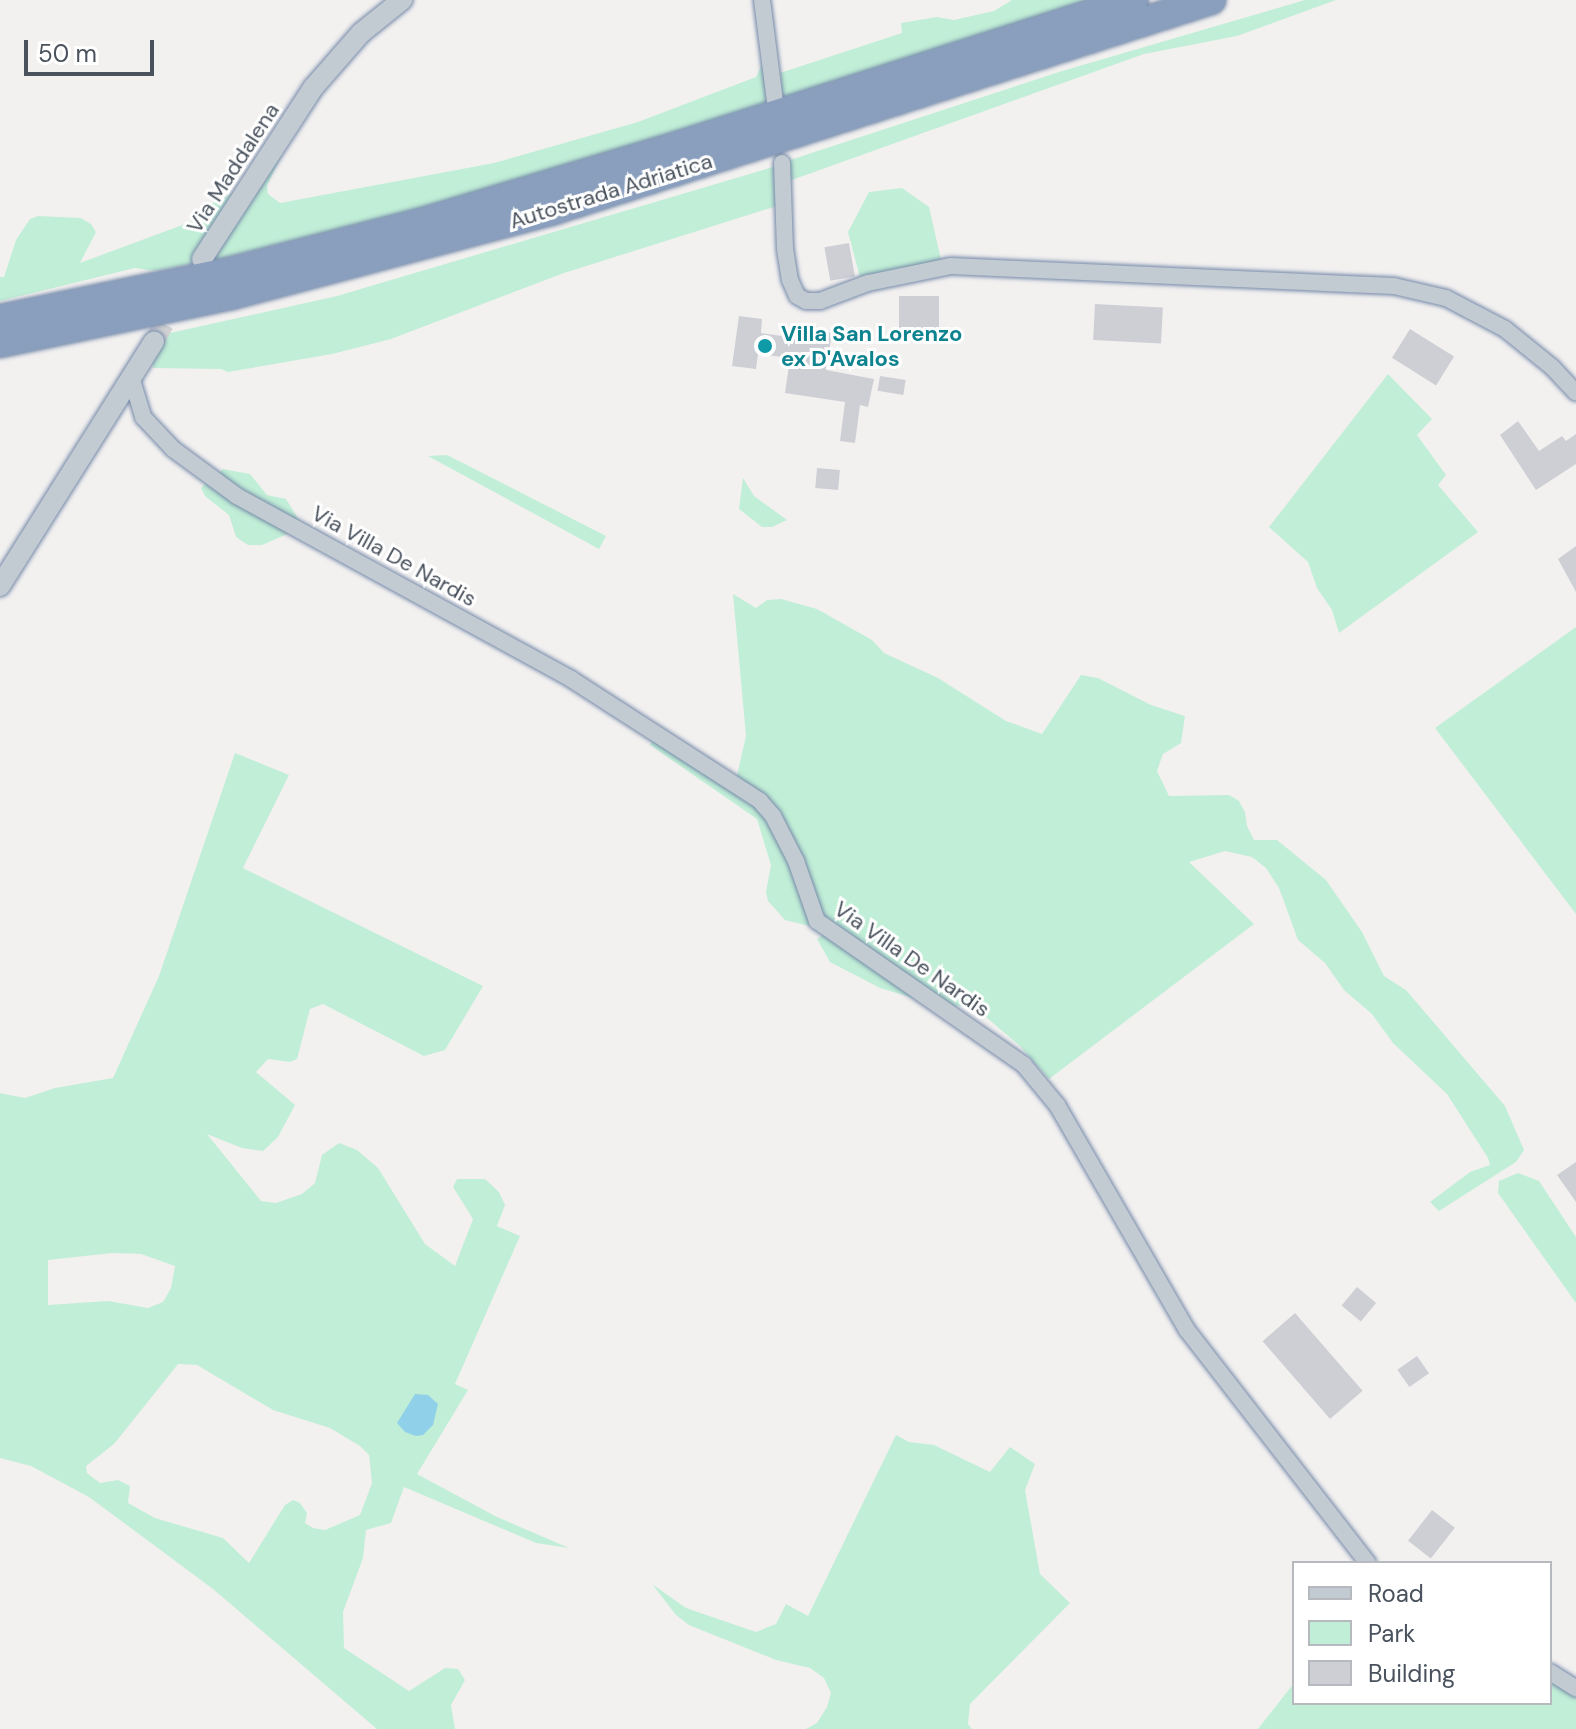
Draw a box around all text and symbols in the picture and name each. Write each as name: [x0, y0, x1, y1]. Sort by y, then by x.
scale bar: [28, 24, 158, 74]
text: 50 m: [38, 38, 97, 69]
street label: Via Maddalena: [181, 98, 285, 238]
street label: Autostrada Adriatica: [506, 148, 716, 234]
place label: Villa San Lorenzo ex D'Avalos: [781, 320, 962, 372]
marker: Villa San Lorenzo ex D'Avalos: [756, 337, 774, 355]
street label: Via Villa De Nardis: [307, 500, 481, 612]
street label: Via Villa De Nardis: [829, 895, 995, 1023]
legend: [1292, 1561, 1552, 1705]
text: Road: [1368, 1578, 1424, 1609]
text: Park: [1368, 1618, 1415, 1649]
text: Building: [1368, 1658, 1455, 1689]

